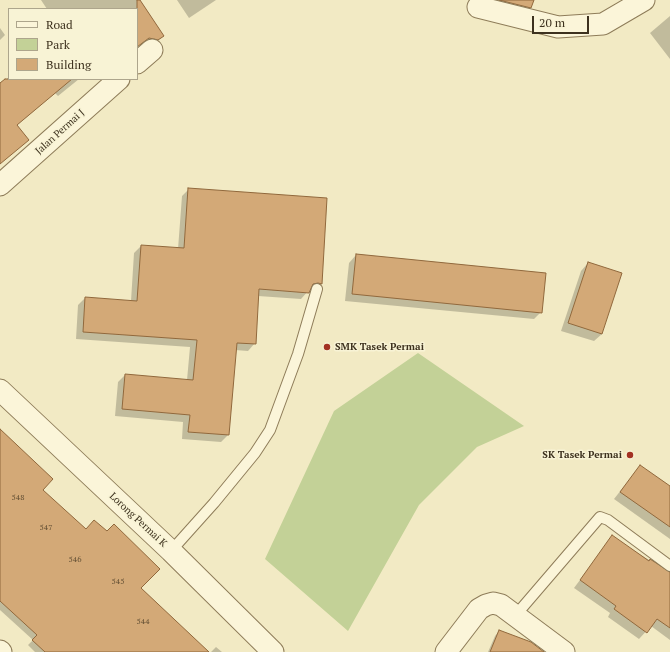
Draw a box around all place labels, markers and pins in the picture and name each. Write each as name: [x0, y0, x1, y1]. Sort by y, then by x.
place label: SMK Tasek Permai: [335, 341, 424, 353]
marker: SMK Tasek Permai: [322, 342, 332, 352]
place label: SK Tasek Permai: [542, 449, 622, 461]
marker: SK Tasek Permai: [625, 450, 635, 460]

